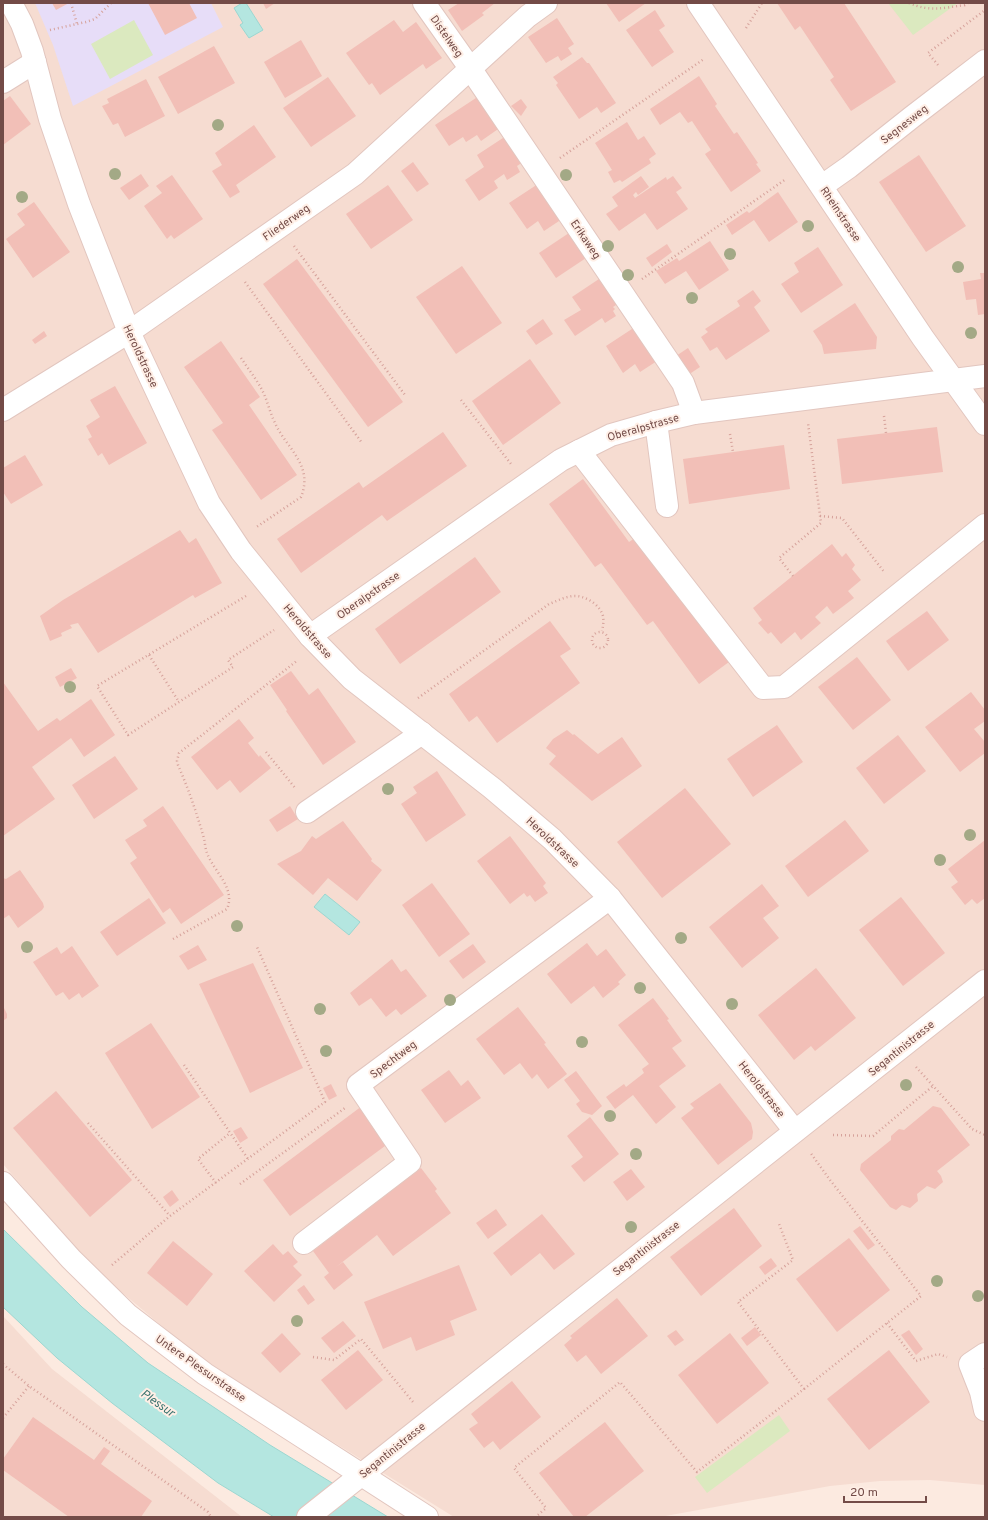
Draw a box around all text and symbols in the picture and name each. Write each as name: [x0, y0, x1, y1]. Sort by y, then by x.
street label: Distelweg: [427, 13, 466, 60]
street label: Segnesweg: [878, 102, 931, 148]
street label: Rheinstrasse: [817, 184, 864, 245]
street label: Fliederweg: [260, 201, 313, 244]
street label: Erikaweg: [567, 217, 604, 262]
street label: Heroldstrasse: [119, 323, 161, 390]
street label: Oberalpstrasse: [606, 411, 681, 445]
street label: Oberalpstrasse: [334, 569, 403, 623]
street label: Heroldstrasse: [280, 602, 335, 662]
street label: Heroldstrasse: [523, 815, 582, 871]
street label: Segantinistrasse: [866, 1018, 938, 1080]
street label: Spechtweg: [368, 1038, 420, 1082]
street label: Heroldstrasse: [735, 1059, 788, 1121]
street label: Segantinistrasse: [610, 1218, 683, 1279]
street label: Untere Plessurstrasse: [153, 1332, 249, 1404]
water label: Plessur: [138, 1386, 178, 1420]
street label: Segantinistrasse: [357, 1420, 429, 1482]
scale bar: [844, 1478, 926, 1504]
text: 20 m: [850, 1485, 878, 1501]

